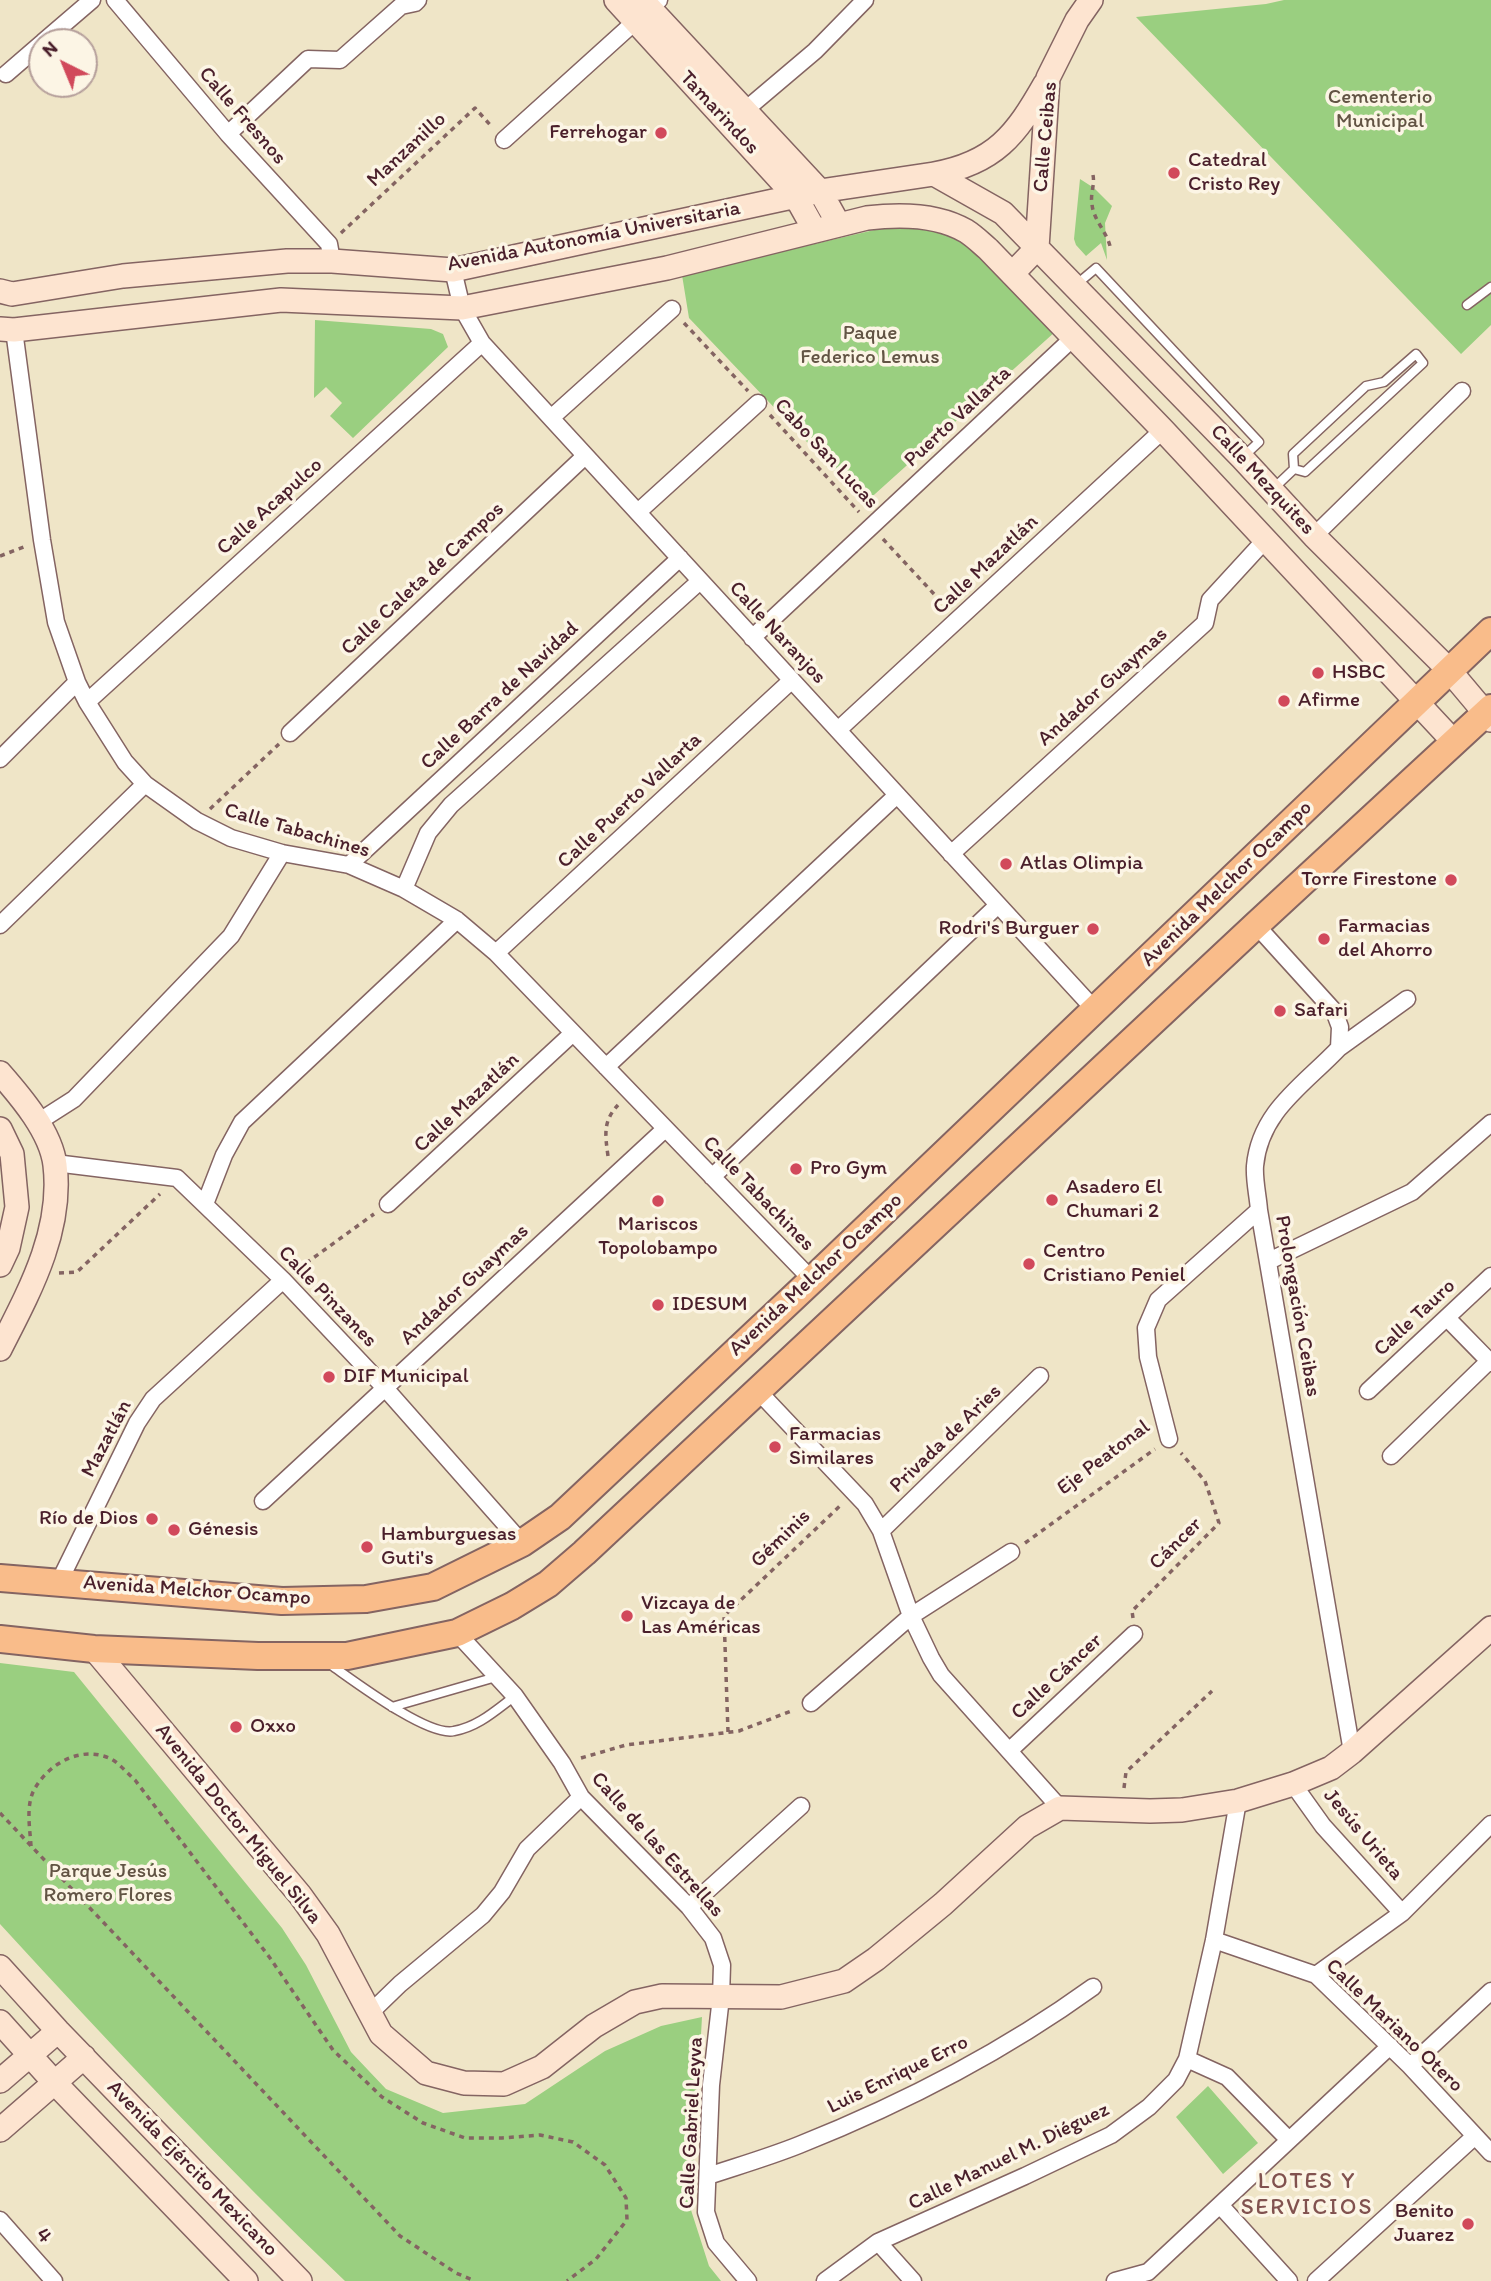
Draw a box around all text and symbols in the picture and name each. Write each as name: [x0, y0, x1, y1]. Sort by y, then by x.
north arrow: [28, 28, 98, 98]
text: N: [37, 36, 62, 62]
street label: Calle Fresnos: [193, 62, 291, 170]
street label: Tamarindos: [674, 66, 764, 160]
street label: Calle Ceibas: [1029, 81, 1063, 193]
park label: Cementerio Municipal: [1328, 85, 1432, 135]
street label: Manzanillo: [362, 107, 452, 193]
place label: Ferrehogar: [549, 120, 647, 146]
marker: Ferrehogar: [653, 125, 669, 141]
place label: Catedral Cristo Rey: [1188, 148, 1280, 198]
marker: Catedral Cristo Rey: [1166, 165, 1182, 181]
street label: Avenida Autonomía Universitaria: [445, 196, 743, 278]
park label: Paque Federico Lemus: [800, 321, 940, 371]
street label: Puerto Vallarta: [899, 361, 1017, 473]
street label: Cabo San Lucas: [768, 394, 884, 514]
street label: Calle Mezquites: [1204, 419, 1320, 541]
street label: Calle Acapulco: [212, 453, 328, 561]
street label: Calle Caleta de Campos: [336, 497, 510, 661]
street label: Calle Mazatlán: [928, 510, 1044, 620]
street label: Calle Naranjos: [723, 576, 831, 690]
street label: Calle Barra de Navidad: [416, 616, 584, 776]
street label: Andador Guaymas: [1033, 622, 1173, 752]
place label: HSBC: [1332, 660, 1386, 686]
marker: HSBC: [1310, 665, 1326, 681]
place label: Afirme: [1298, 688, 1360, 714]
marker: Afirme: [1276, 693, 1292, 709]
street label: Calle Puerto Vallarta: [553, 728, 707, 874]
street label: Avenida Melchor Ocampo: [1136, 796, 1318, 972]
street label: Calle Tabachines: [221, 798, 373, 864]
place label: Atlas Olimpia: [1020, 851, 1143, 877]
marker: Atlas Olimpia: [998, 856, 1014, 872]
place label: Torre Firestone: [1301, 867, 1437, 893]
marker: Torre Firestone: [1443, 872, 1459, 888]
place label: Farmacias del Ahorro: [1338, 914, 1433, 964]
place label: Rodri's Burguer: [939, 916, 1079, 942]
marker: Rodri's Burguer: [1085, 921, 1101, 937]
marker: Farmacias del Ahorro: [1316, 931, 1332, 947]
place label: Safari: [1294, 998, 1348, 1024]
marker: Safari: [1272, 1003, 1288, 1019]
street label: Calle Mazatlán: [409, 1048, 525, 1158]
street label: Calle Tabachines: [697, 1131, 819, 1257]
place label: Pro Gym: [810, 1156, 887, 1182]
marker: Pro Gym: [788, 1161, 804, 1177]
place label: Asadero El Chumari 2: [1066, 1175, 1162, 1225]
street label: Avenida Melchor Ocampo: [724, 1188, 908, 1362]
marker: Asadero El Chumari 2: [1044, 1192, 1060, 1208]
marker: Mariscos Topolobampo: [650, 1193, 666, 1209]
place label: Mariscos Topolobampo: [598, 1212, 718, 1262]
street label: Prolongación Ceibas: [1269, 1213, 1325, 1399]
street label: Andador Guaymas: [396, 1219, 534, 1351]
place label: Centro Cristiano Peniel: [1043, 1239, 1185, 1289]
street label: Calle Pinzanes: [272, 1241, 382, 1353]
marker: Centro Cristiano Peniel: [1021, 1256, 1037, 1272]
street label: Calle Tauro: [1369, 1274, 1461, 1362]
place label: IDESUM: [672, 1292, 748, 1318]
marker: IDESUM: [650, 1297, 666, 1313]
place label: DIF Municipal: [343, 1364, 469, 1390]
marker: DIF Municipal: [321, 1369, 337, 1385]
street label: Privada de Aries: [885, 1379, 1007, 1499]
street label: Mazatlán: [76, 1396, 138, 1482]
street label: Eje Peatonal: [1053, 1415, 1155, 1501]
place label: Farmacias Similares: [789, 1422, 881, 1472]
marker: Farmacias Similares: [767, 1439, 783, 1455]
street label: Géminis: [746, 1504, 816, 1574]
place label: Río de Dios: [39, 1506, 138, 1532]
marker: Río de Dios: [144, 1511, 160, 1527]
street label: Cáncer: [1144, 1512, 1208, 1576]
place label: Génesis: [188, 1517, 259, 1543]
marker: Génesis: [166, 1522, 182, 1538]
place label: Hamburguesas Guti's: [381, 1522, 516, 1572]
marker: Hamburguesas Guti's: [359, 1539, 375, 1555]
street label: Avenida Melchor Ocampo: [82, 1570, 312, 1612]
place label: Vizcaya de Las Américas: [641, 1591, 761, 1641]
marker: Vizcaya de Las Américas: [619, 1608, 635, 1624]
street label: Calle Cáncer: [1006, 1628, 1108, 1726]
place label: Oxxo: [250, 1714, 296, 1740]
street label: Avenida Doctor Miguel Silva: [149, 1719, 327, 1929]
marker: Oxxo: [228, 1719, 244, 1735]
street label: Calle de las Estrellas: [585, 1767, 729, 1923]
street label: Jesús Urieta: [1317, 1784, 1409, 1886]
park label: Parque Jesús Romero Flores: [43, 1859, 173, 1909]
street label: Calle Mariano Otero: [1320, 1954, 1468, 2098]
street label: Luis Enrique Erro: [823, 2030, 973, 2120]
street label: Calle Gabriel Leyva: [675, 2036, 709, 2210]
street label: Avenida Ejército Mexicano: [101, 2076, 283, 2262]
street label: Calle Manuel M. Diéguez: [905, 2097, 1113, 2217]
district label: LOTES Y SERVICIOS: [1243, 2168, 1371, 2222]
place label: Benito Juarez: [1394, 2199, 1454, 2249]
marker: Benito Juarez: [1460, 2216, 1476, 2232]
street label: 4: [29, 2223, 57, 2249]

